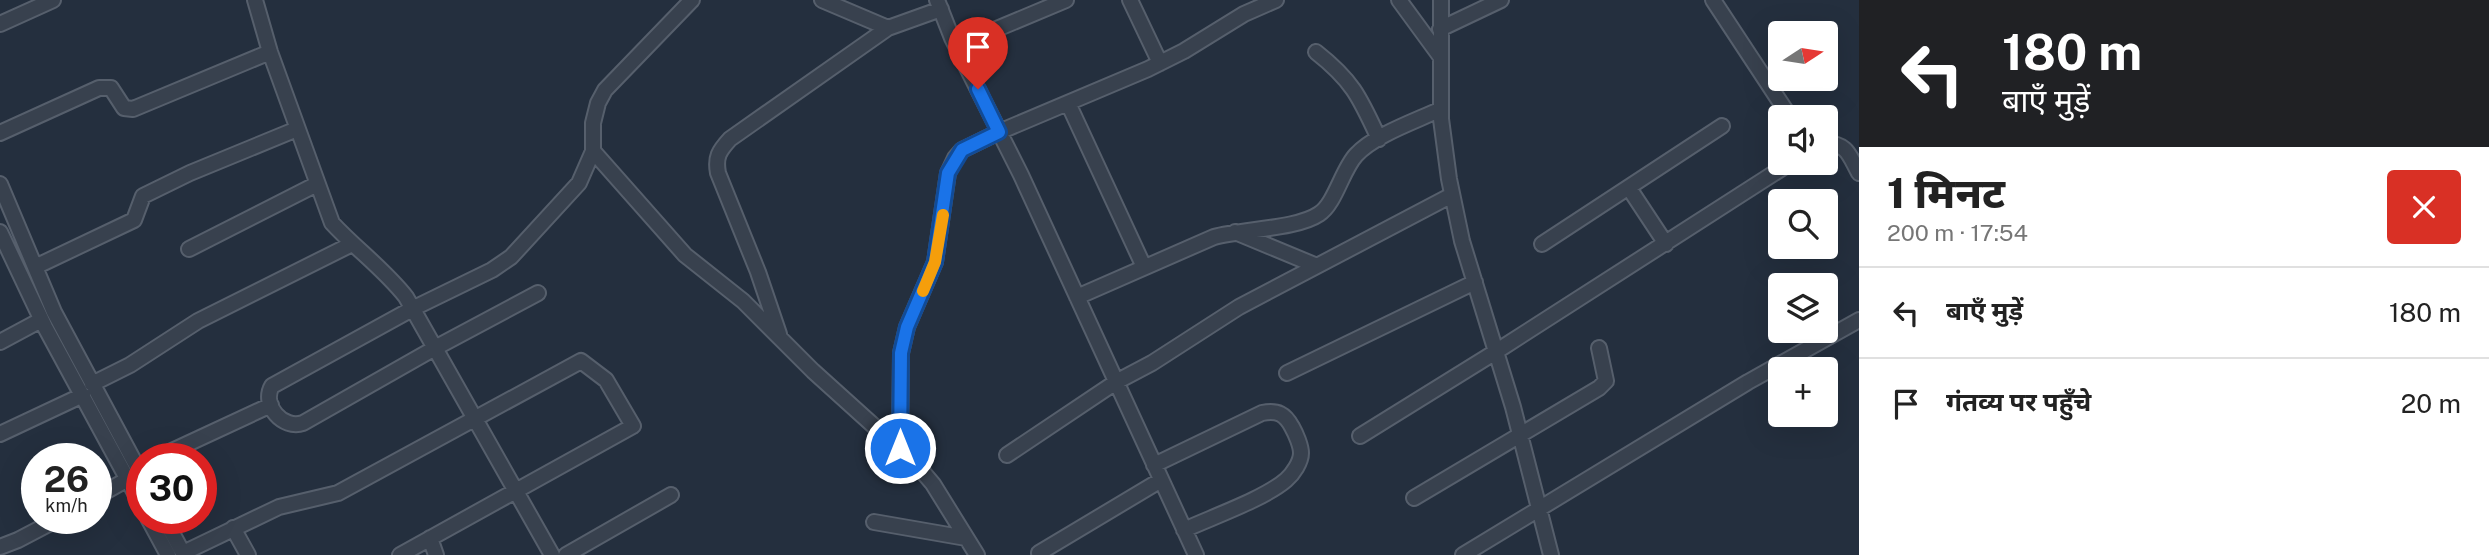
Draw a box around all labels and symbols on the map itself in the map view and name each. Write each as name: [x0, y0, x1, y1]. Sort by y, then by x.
pin: [948, 17, 1008, 89]
north arrow: [1768, 21, 1838, 91]
position arrow: [863, 411, 937, 485]
speed limit sign: 30: [126, 443, 217, 534]

